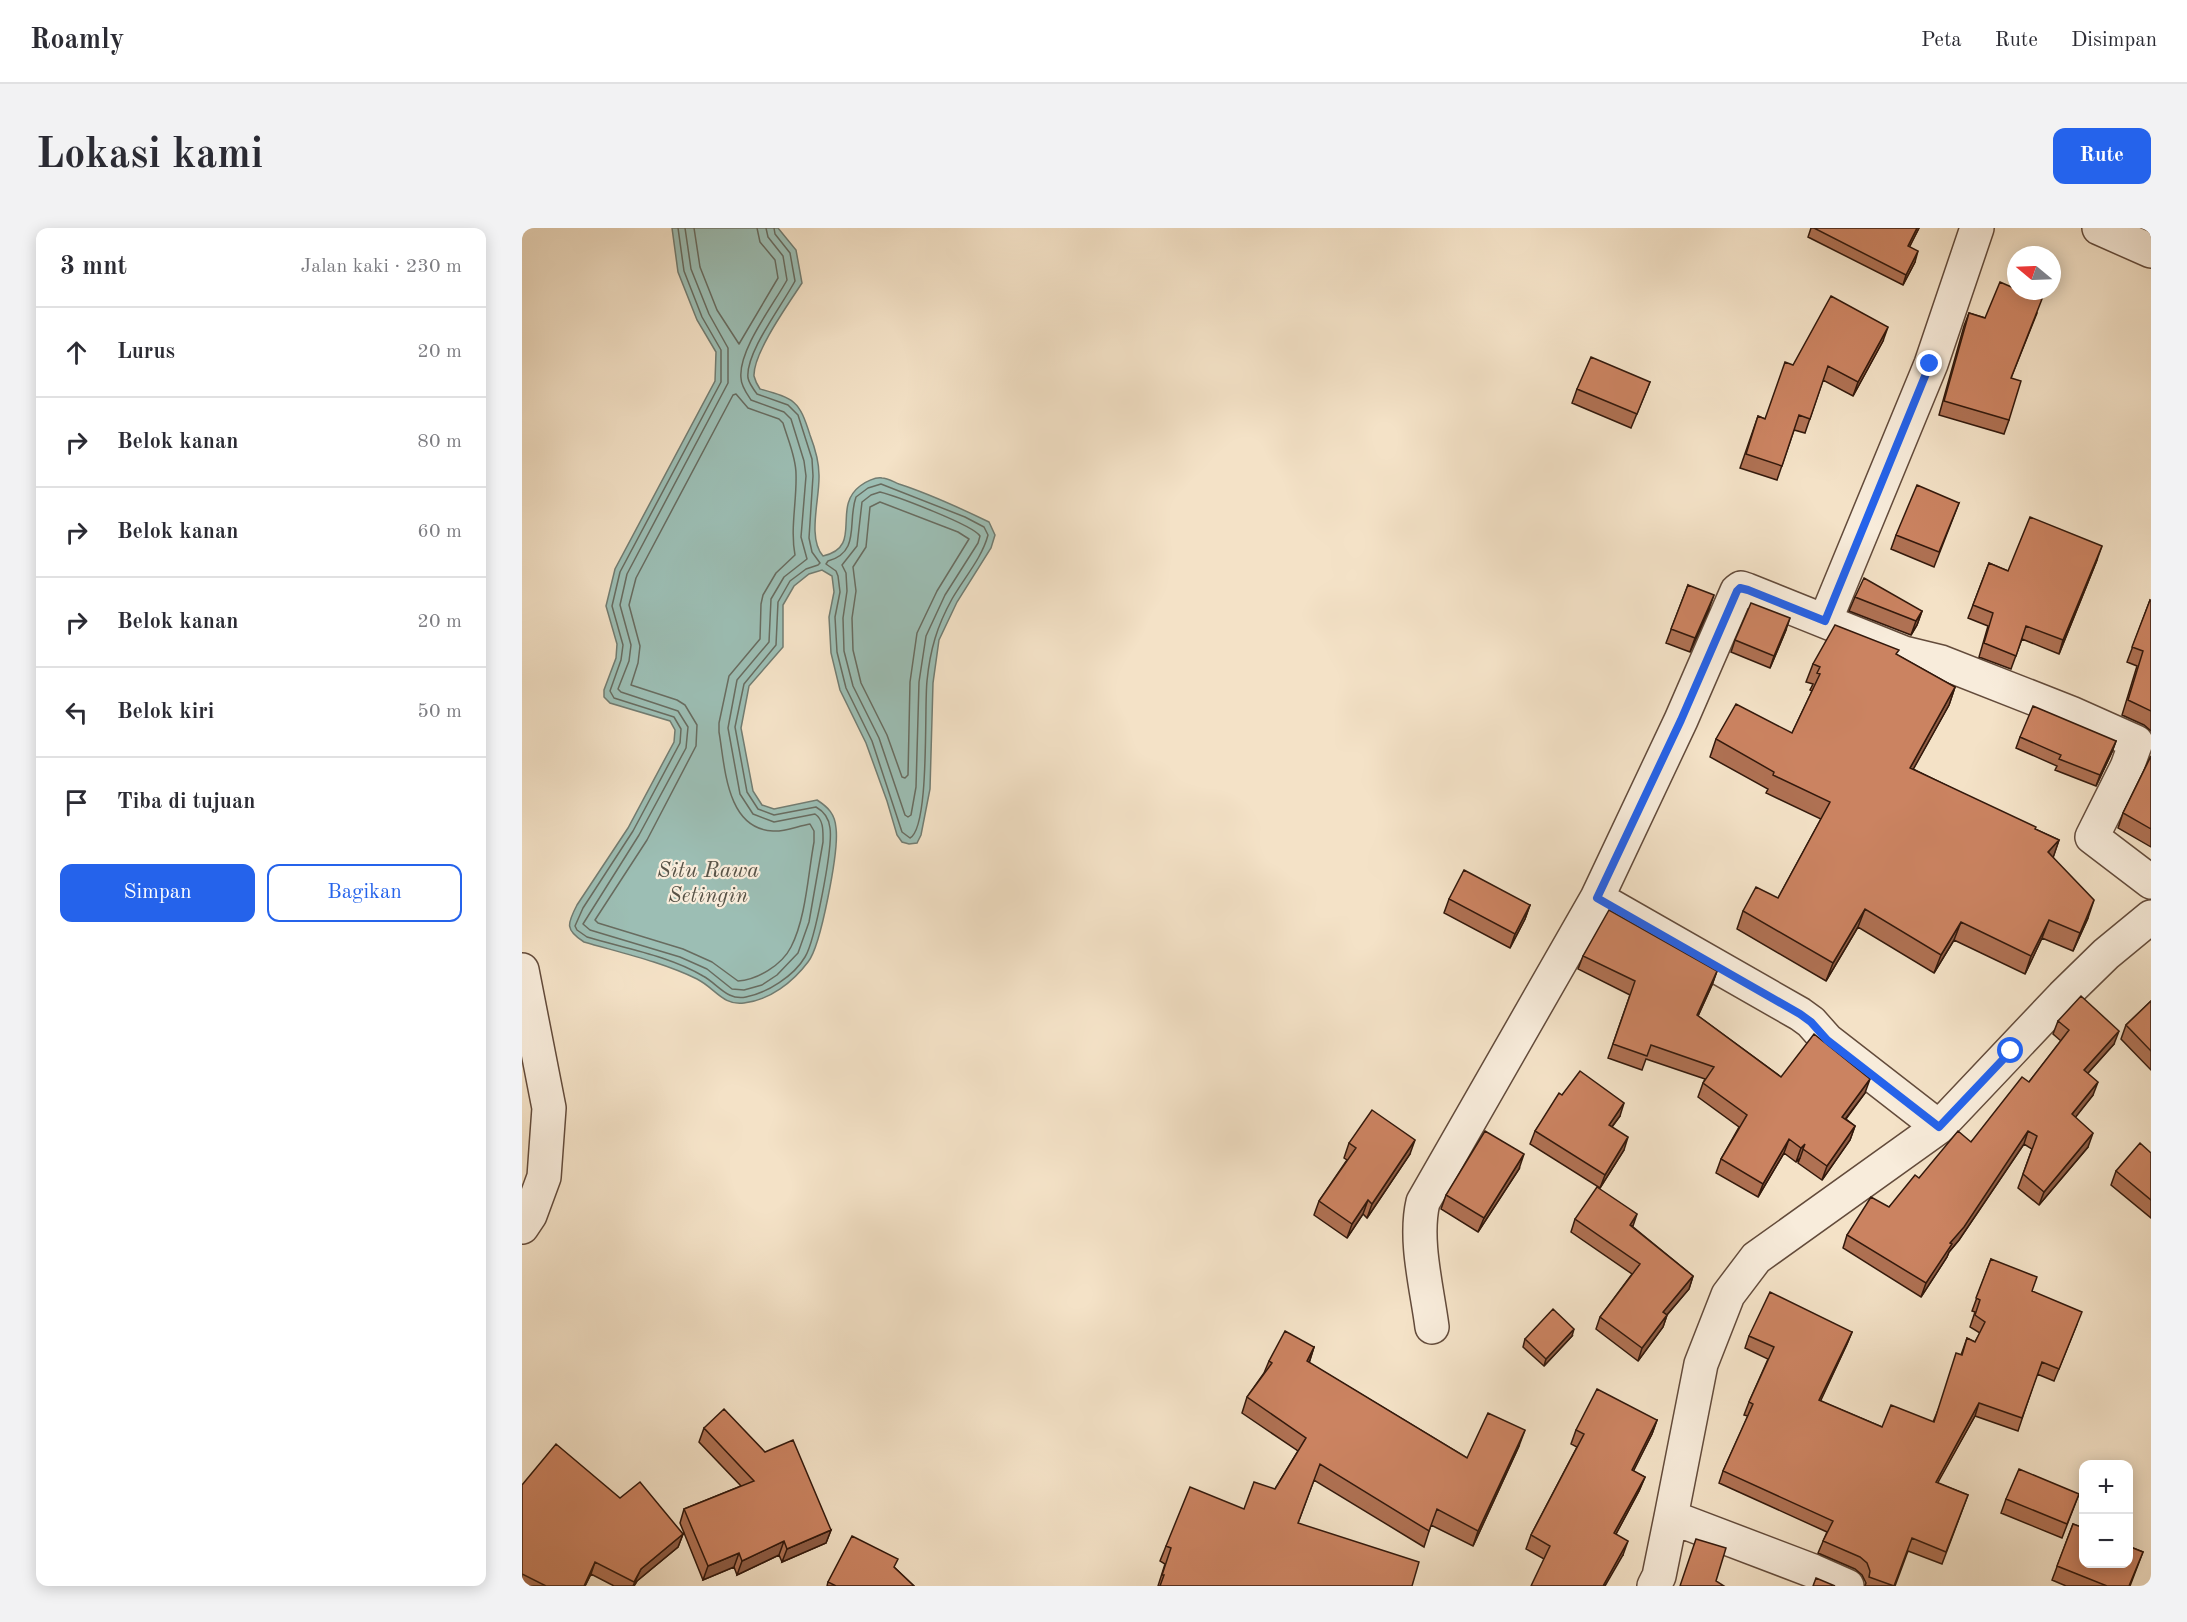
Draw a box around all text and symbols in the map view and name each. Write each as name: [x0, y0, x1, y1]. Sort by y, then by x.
text: Roamly: [30, 27, 124, 55]
text: Peta: [1921, 30, 1962, 51]
text: Rute: [1995, 30, 2038, 51]
text: Disimpan: [2071, 30, 2157, 51]
button: Rute: [2053, 128, 2151, 184]
text: Lokasi kami: [36, 135, 263, 177]
north arrow: [2007, 246, 2061, 300]
text: 3 mnt: [60, 254, 127, 280]
text: Jalan kaki · 230 m: [300, 257, 462, 277]
icon: ahead: [60, 336, 93, 369]
text: Lurus: [117, 341, 175, 363]
text: 20 m: [417, 342, 462, 362]
route end: [1916, 350, 1942, 376]
icon: right: [60, 426, 93, 459]
text: Belok kanan: [117, 431, 239, 453]
text: 80 m: [417, 432, 462, 452]
icon: right: [60, 516, 93, 549]
text: Belok kanan: [117, 521, 239, 543]
text: 60 m: [417, 522, 462, 542]
icon: right: [60, 606, 93, 639]
text: Belok kanan: [117, 611, 239, 633]
text: 20 m: [417, 612, 462, 632]
icon: left: [60, 696, 93, 729]
text: Belok kiri: [117, 701, 214, 723]
text: 50 m: [417, 702, 462, 722]
icon: arrive: [60, 786, 93, 819]
text: Tiba di tujuan: [117, 791, 255, 813]
water label: Situ Rawa Setingin: [657, 860, 759, 907]
button: Simpan: [60, 864, 255, 922]
button: Bagikan: [267, 864, 462, 922]
route start: [1997, 1037, 2023, 1063]
map controls: [2079, 1460, 2133, 1568]
button: +: [2079, 1460, 2133, 1514]
button: −: [2079, 1514, 2133, 1568]

